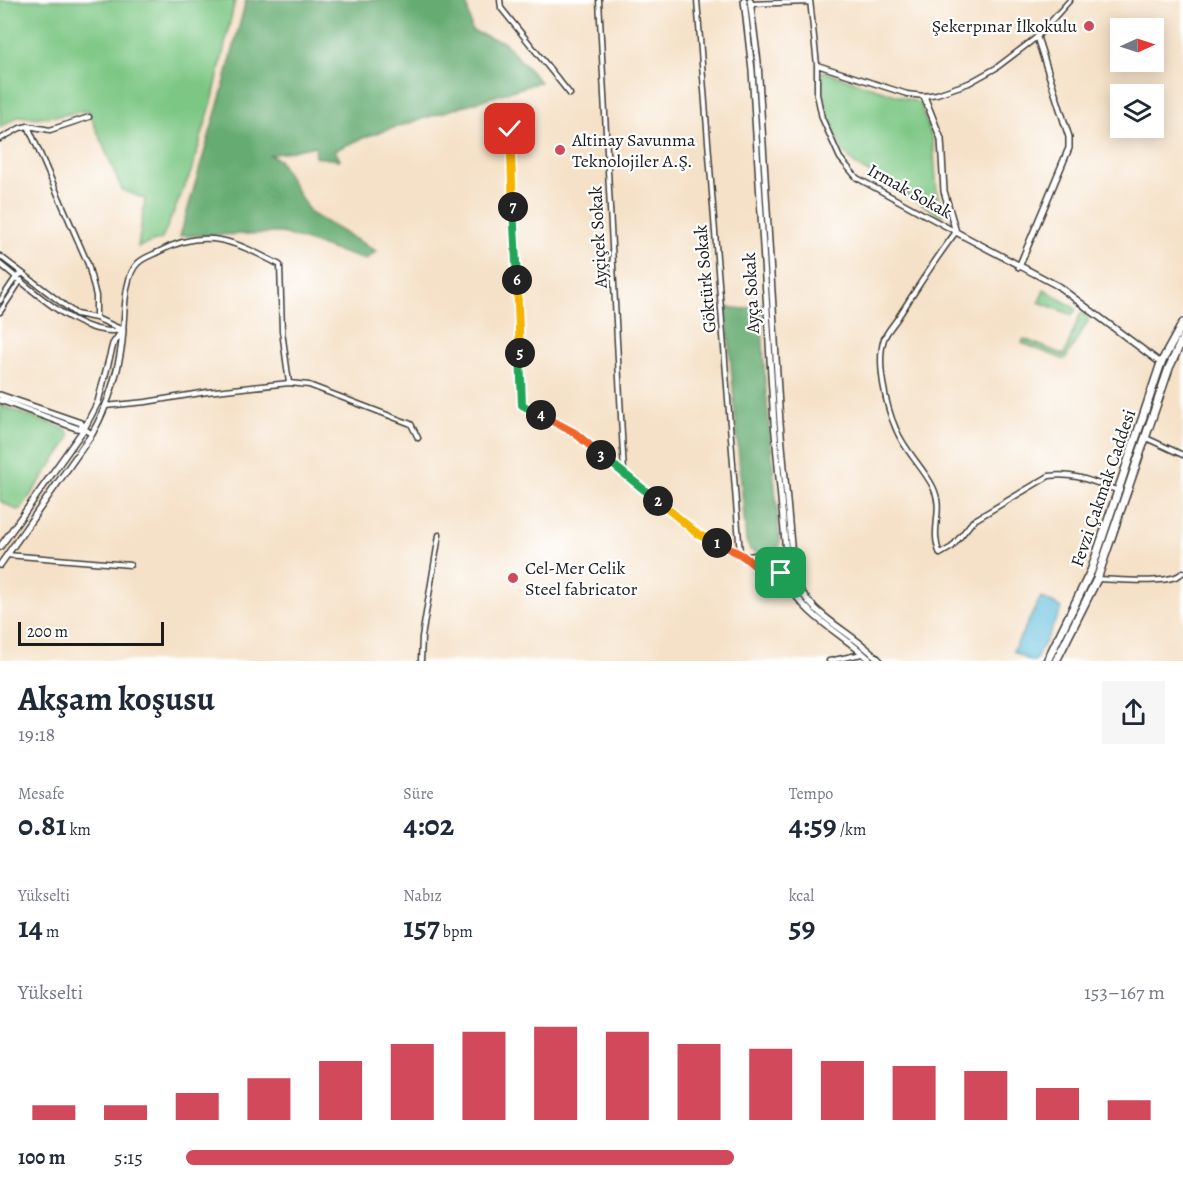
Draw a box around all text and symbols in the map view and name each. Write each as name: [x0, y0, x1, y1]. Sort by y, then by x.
place label: Şekerpınar İlkokulu: [932, 14, 1077, 38]
north arrow: [1110, 18, 1164, 72]
map controls: [1110, 18, 1164, 138]
marker: Şekerpınar İlkokulu: [1082, 19, 1096, 33]
button: layers: [1110, 84, 1164, 138]
pin: [484, 103, 535, 154]
icon: check: [493, 112, 526, 145]
place label: Altinay Savunma Teknolojiler A.Ş.: [571, 128, 696, 173]
marker: Altinay Savunma Teknolojiler A.Ş.: [553, 143, 567, 157]
street label: Irmak Sokak: [863, 158, 957, 224]
street label: Ayçiçek Sokak: [583, 185, 613, 290]
pin: 7: [498, 192, 528, 222]
text: 7: [510, 196, 516, 218]
street label: Göktürk Sokak: [688, 224, 722, 334]
street label: Ayça Sokak: [737, 252, 765, 335]
pin: 6: [502, 265, 532, 295]
text: 6: [513, 269, 521, 291]
pin: 5: [505, 338, 535, 368]
text: 5: [517, 342, 523, 364]
pin: 4: [526, 400, 556, 430]
text: 4: [537, 404, 545, 426]
street label: Fevzi Çakmak Caddesi: [1065, 406, 1141, 570]
pin: 3: [586, 440, 616, 470]
text: 3: [598, 444, 604, 466]
pin: 2: [643, 486, 673, 516]
text: 2: [654, 490, 662, 512]
pin: 1: [702, 528, 732, 558]
text: 1: [714, 532, 720, 554]
pin: [755, 547, 806, 598]
place label: Cel-Mer Celik Steel fabricator: [525, 556, 638, 601]
icon: arrive: [764, 556, 797, 589]
marker: Cel-Mer Celik Steel fabricator: [506, 571, 520, 585]
scale bar: [18, 619, 164, 646]
text: 200 m: [27, 621, 68, 643]
text: Akşam koşusu: [18, 676, 215, 721]
button: share: [1102, 681, 1165, 744]
text: 19:18: [18, 721, 55, 748]
text: Mesafe: [18, 783, 64, 805]
text: Süre: [403, 783, 434, 805]
text: Tempo: [789, 783, 833, 805]
text: 0.81: [18, 805, 66, 845]
text: 4:02: [403, 805, 454, 845]
text: 4:59: [789, 805, 837, 845]
text: km: [66, 819, 91, 841]
text: /km: [837, 819, 866, 841]
text: Yükselti: [18, 885, 70, 907]
text: Nabız: [403, 885, 442, 907]
text: kcal: [789, 885, 814, 907]
text: 14: [18, 907, 43, 947]
text: 157: [403, 907, 440, 947]
text: 59: [789, 907, 815, 947]
text: m: [43, 921, 59, 943]
text: bpm: [440, 921, 473, 943]
text: Yükselti: [18, 979, 83, 1006]
text: 153–167 m: [1084, 979, 1165, 1006]
text: 100 m: [18, 1144, 66, 1171]
text: 5:15: [114, 1144, 143, 1171]

